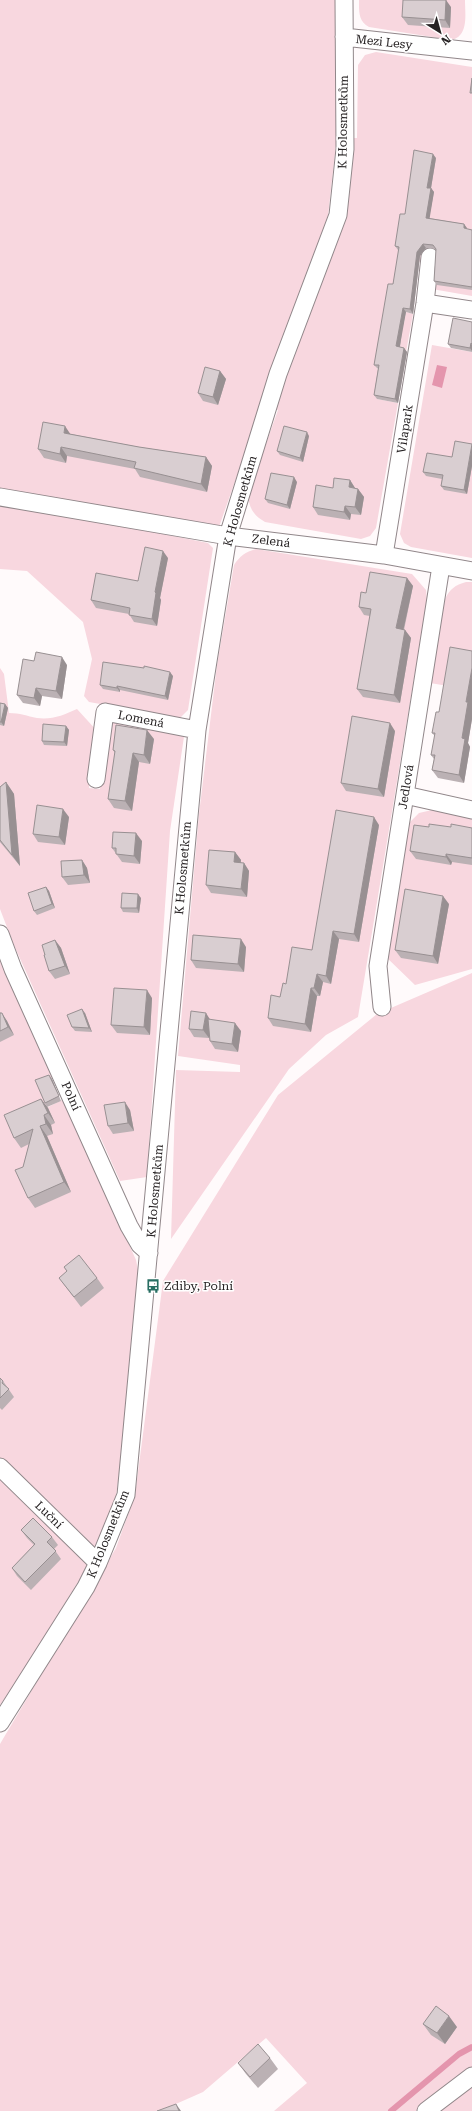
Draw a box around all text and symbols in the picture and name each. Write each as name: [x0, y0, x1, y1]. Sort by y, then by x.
north arrow: [420, 12, 460, 52]
street label: Mezi Lesy: [355, 32, 414, 52]
text: N: [438, 32, 453, 48]
street label: K Holosmetkům: [335, 75, 351, 169]
street label: Vilapark: [394, 403, 416, 454]
street label: K Holosmetkům: [220, 454, 260, 548]
street label: Zelená: [251, 532, 291, 550]
street label: Lomená: [117, 708, 166, 730]
street label: Jedlová: [396, 763, 417, 810]
street label: K Holosmetkům: [172, 821, 194, 915]
street label: Polní: [58, 1079, 84, 1113]
street label: K Holosmetkům: [144, 1144, 166, 1238]
bus stop icon: Zdiby, Polní: [145, 1278, 161, 1294]
place label: Zdiby, Polní: [164, 1279, 233, 1293]
street label: K Holosmetkům: [84, 1488, 132, 1580]
street label: Luční: [32, 1498, 66, 1532]

